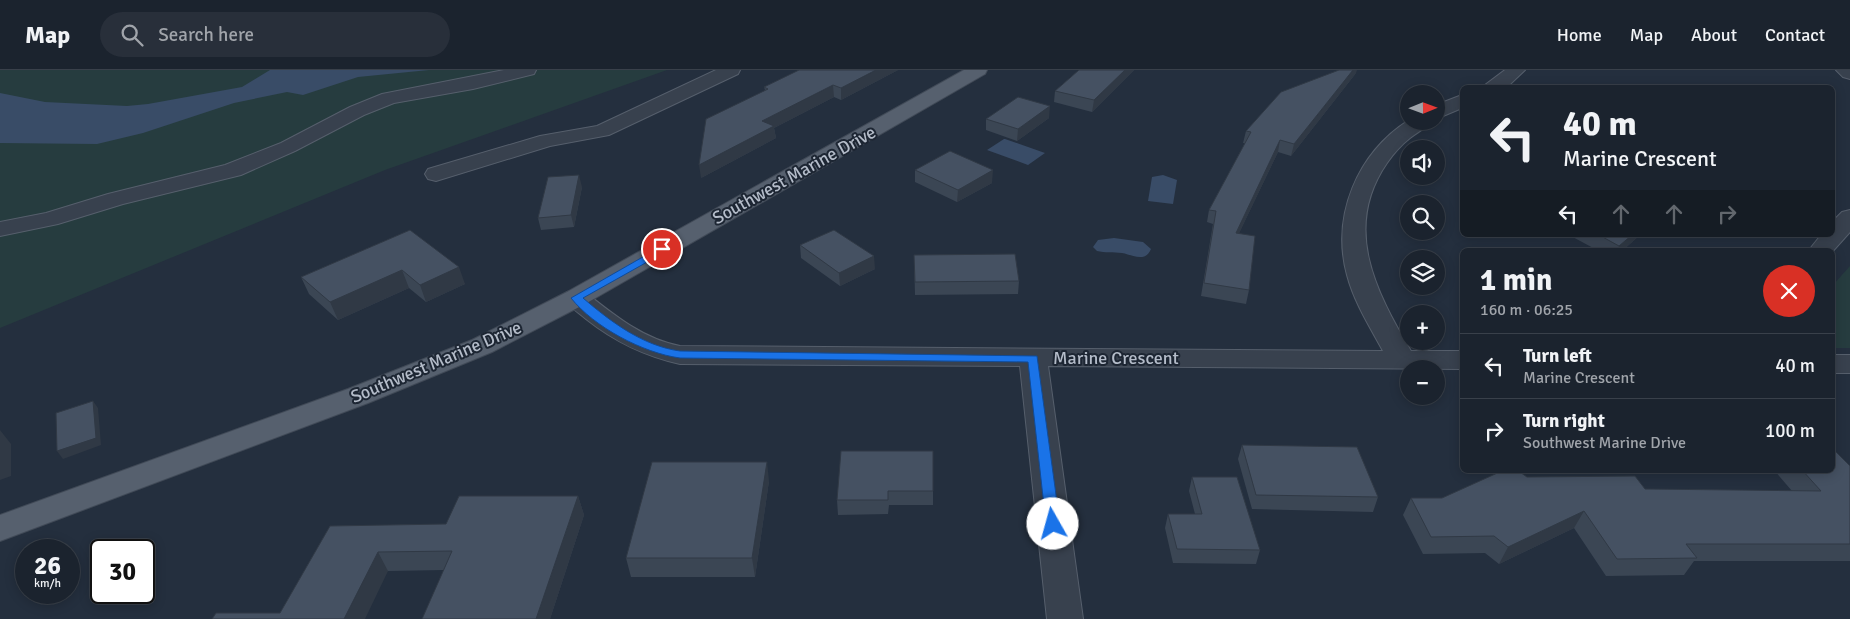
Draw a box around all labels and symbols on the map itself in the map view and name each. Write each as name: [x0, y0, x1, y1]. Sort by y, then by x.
north arrow: [1400, 85, 1445, 130]
street label: Southwest Marine Drive: [708, 121, 880, 229]
pin: [641, 228, 683, 270]
street label: Southwest Marine Drive: [347, 316, 525, 408]
street label: Marine Crescent: [1053, 347, 1179, 369]
position arrow: [1026, 497, 1078, 549]
speed limit sign: 30: [90, 539, 155, 604]

